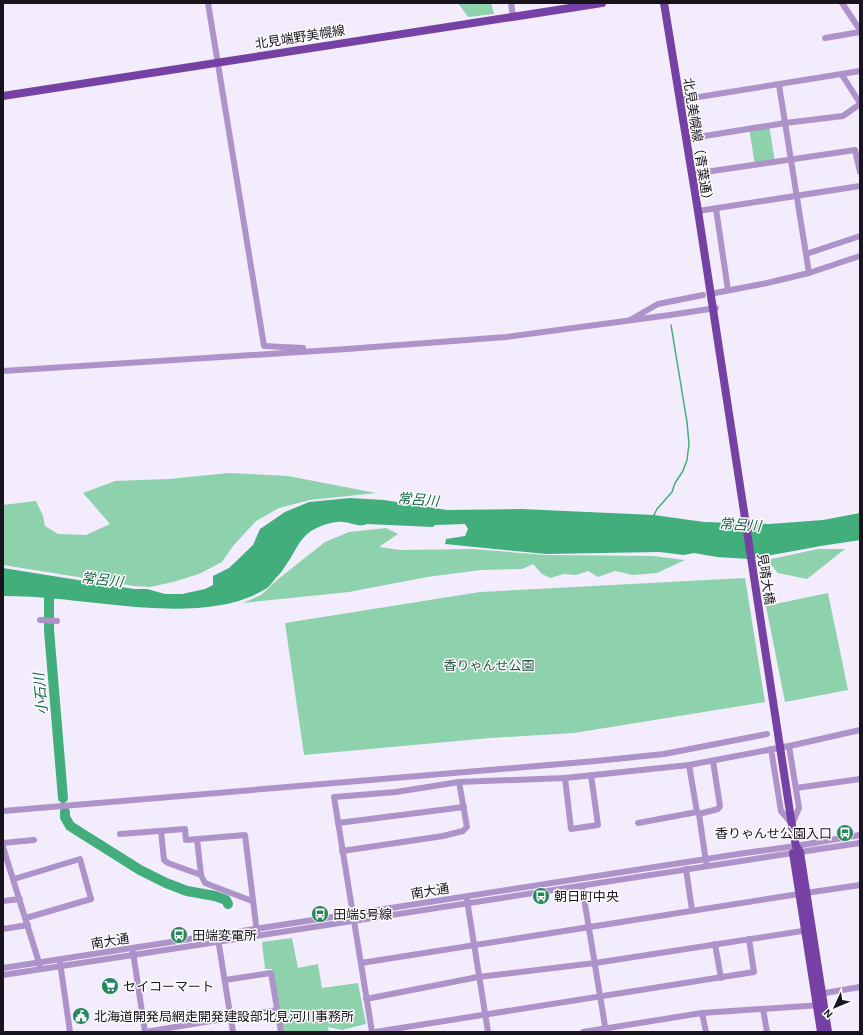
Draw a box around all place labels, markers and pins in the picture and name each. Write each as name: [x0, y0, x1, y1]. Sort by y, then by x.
bus stop icon: 香りゃんせ公園入口: [835, 823, 855, 843]
place label: 香りゃんせ公園入口: [715, 826, 832, 841]
bus stop icon: 朝日町中央: [531, 886, 551, 906]
place label: 朝日町中央: [554, 889, 619, 904]
bus stop icon: 田端5号線: [310, 904, 330, 924]
place label: 田端5号線: [333, 907, 392, 922]
bus stop icon: 田端変電所: [169, 925, 189, 945]
place label: 田端変電所: [192, 928, 257, 943]
supermarket icon: セイコーマート: [100, 976, 120, 996]
place label: セイコーマート: [123, 979, 214, 994]
public building icon: 北海道開発局網走開発建設部北見河川事務所: [71, 1006, 91, 1026]
place label: 北海道開発局網走開発建設部北見河川事務所: [94, 1009, 354, 1024]

